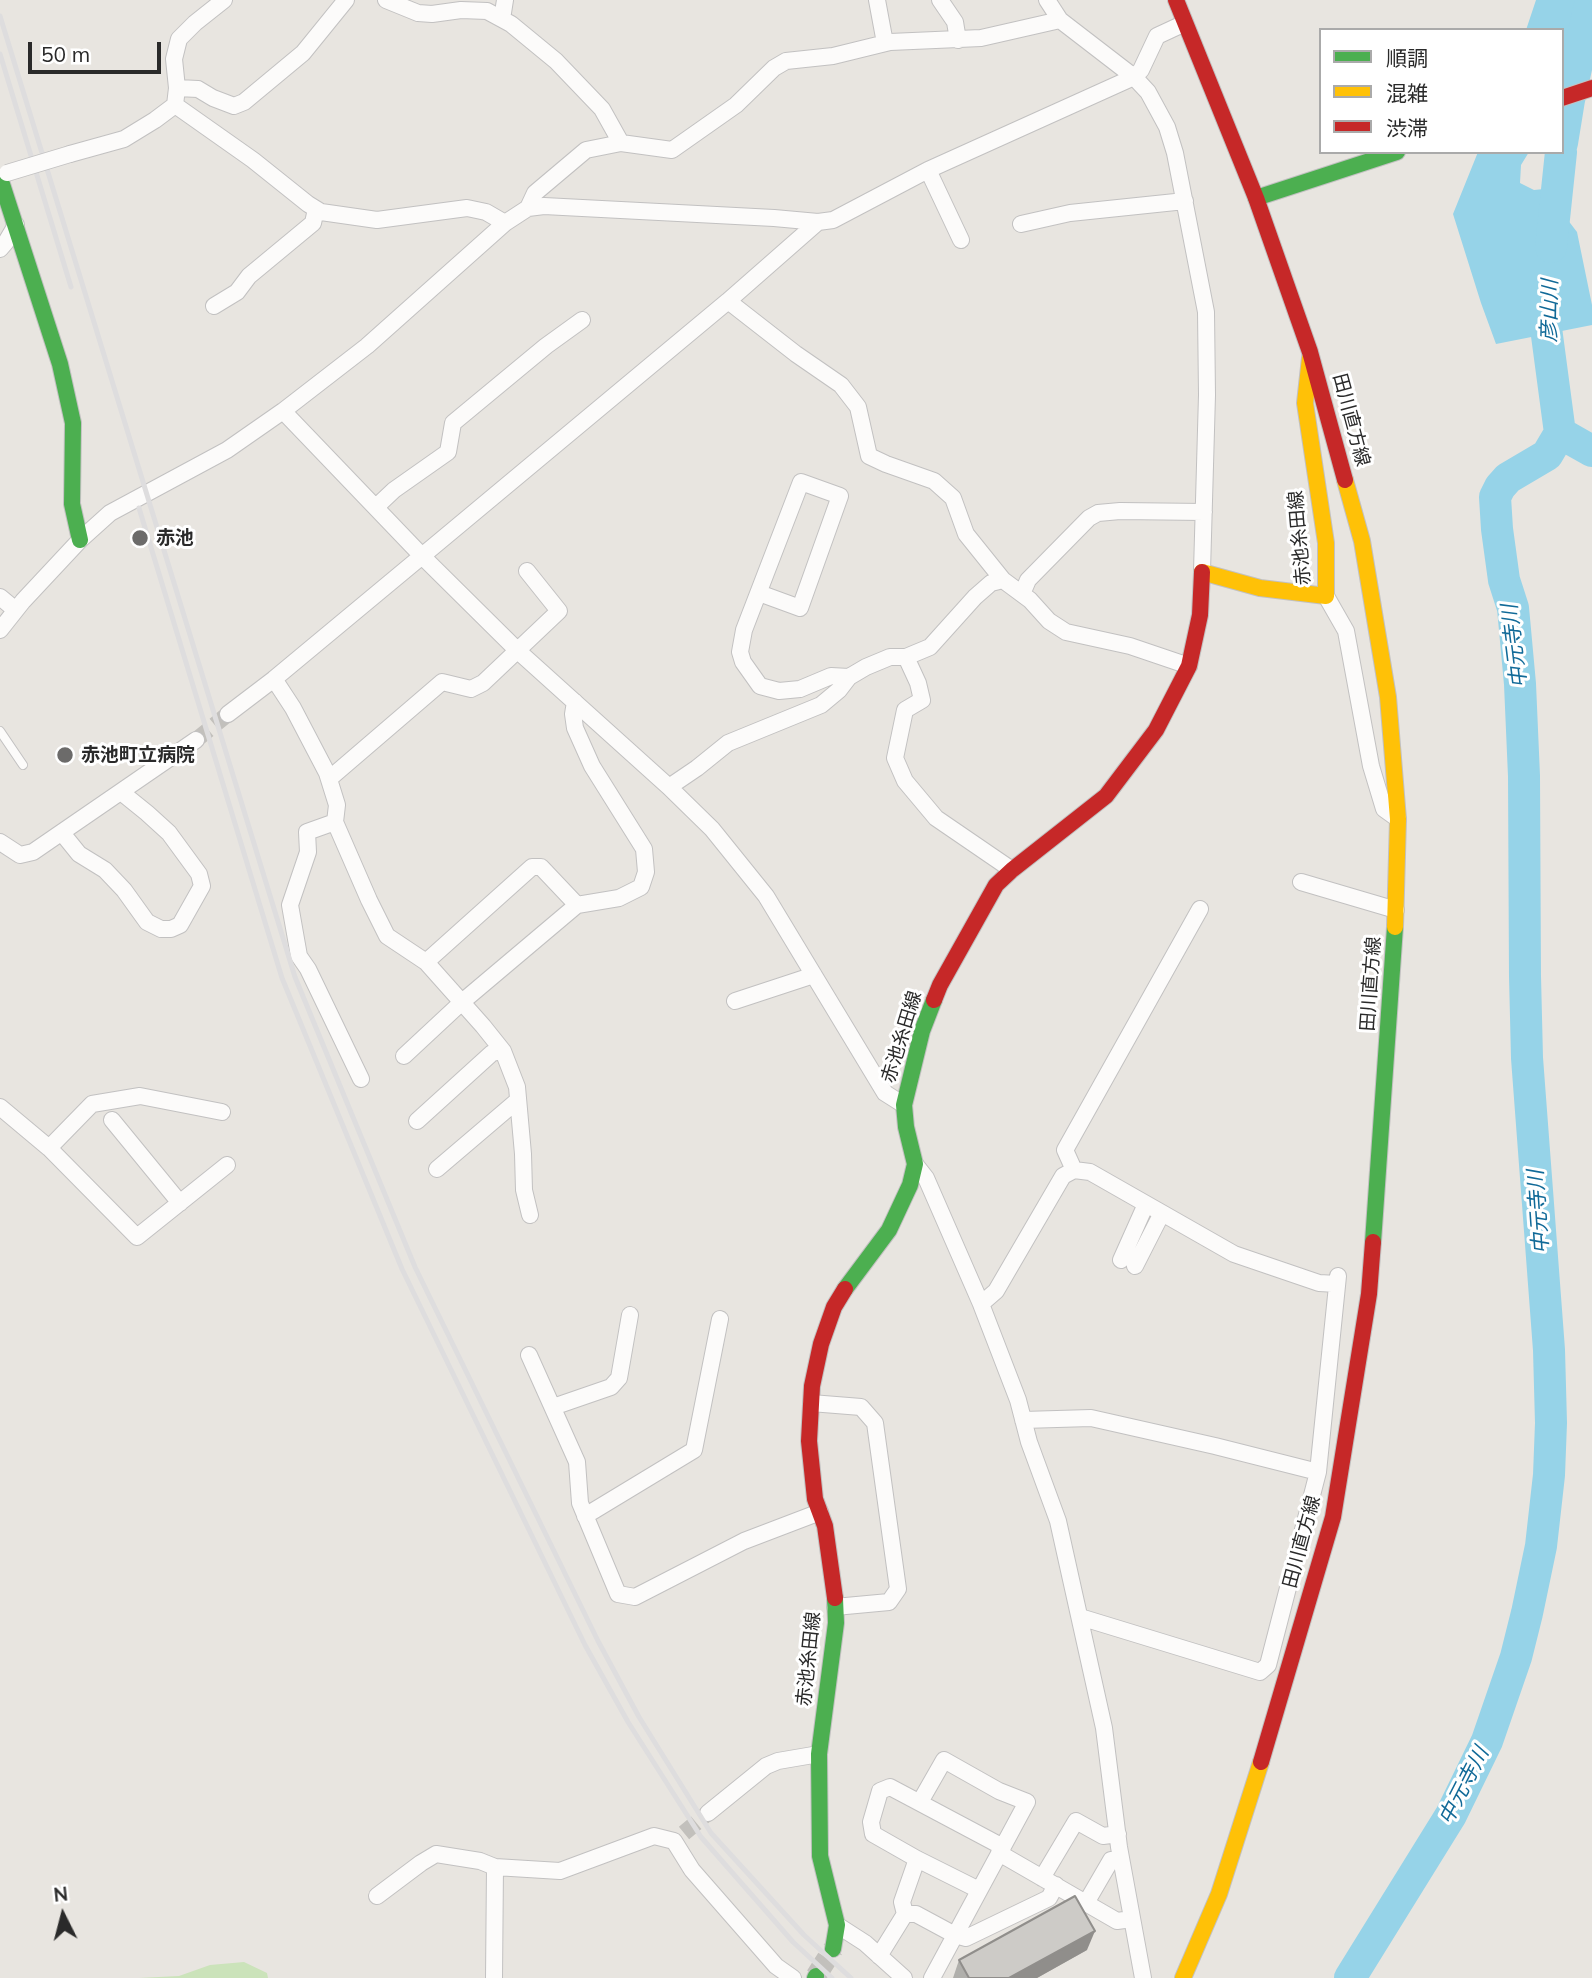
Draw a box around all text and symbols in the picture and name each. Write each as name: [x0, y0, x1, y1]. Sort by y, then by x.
scale bar: [32, 28, 164, 72]
legend: [1319, 28, 1564, 154]
text: 50 m: [41, 41, 90, 67]
text: 順調: [1386, 45, 1428, 71]
text: 混雑: [1386, 80, 1428, 106]
text: 渋滞: [1386, 115, 1428, 141]
water label: 彦山川: [1537, 279, 1563, 343]
street label: 田川直方線: [1328, 371, 1374, 469]
street label: 赤池糸田線: [1285, 490, 1315, 586]
place label: 赤池: [156, 527, 194, 549]
marker: 赤池: [130, 528, 150, 548]
water label: 中元寺川: [1497, 603, 1533, 689]
place label: 赤池町立病院: [81, 744, 195, 766]
marker: 赤池町立病院: [55, 745, 75, 765]
street label: 田川直方線: [1356, 936, 1386, 1032]
street label: 赤池糸田線: [877, 988, 927, 1086]
water label: 中元寺川: [1524, 1169, 1554, 1255]
street label: 田川直方線: [1279, 1493, 1325, 1591]
street label: 赤池糸田線: [793, 1611, 825, 1707]
water label: 中元寺川: [1434, 1743, 1494, 1829]
north arrow: [28, 1880, 98, 1950]
text: N: [52, 1881, 69, 1907]

